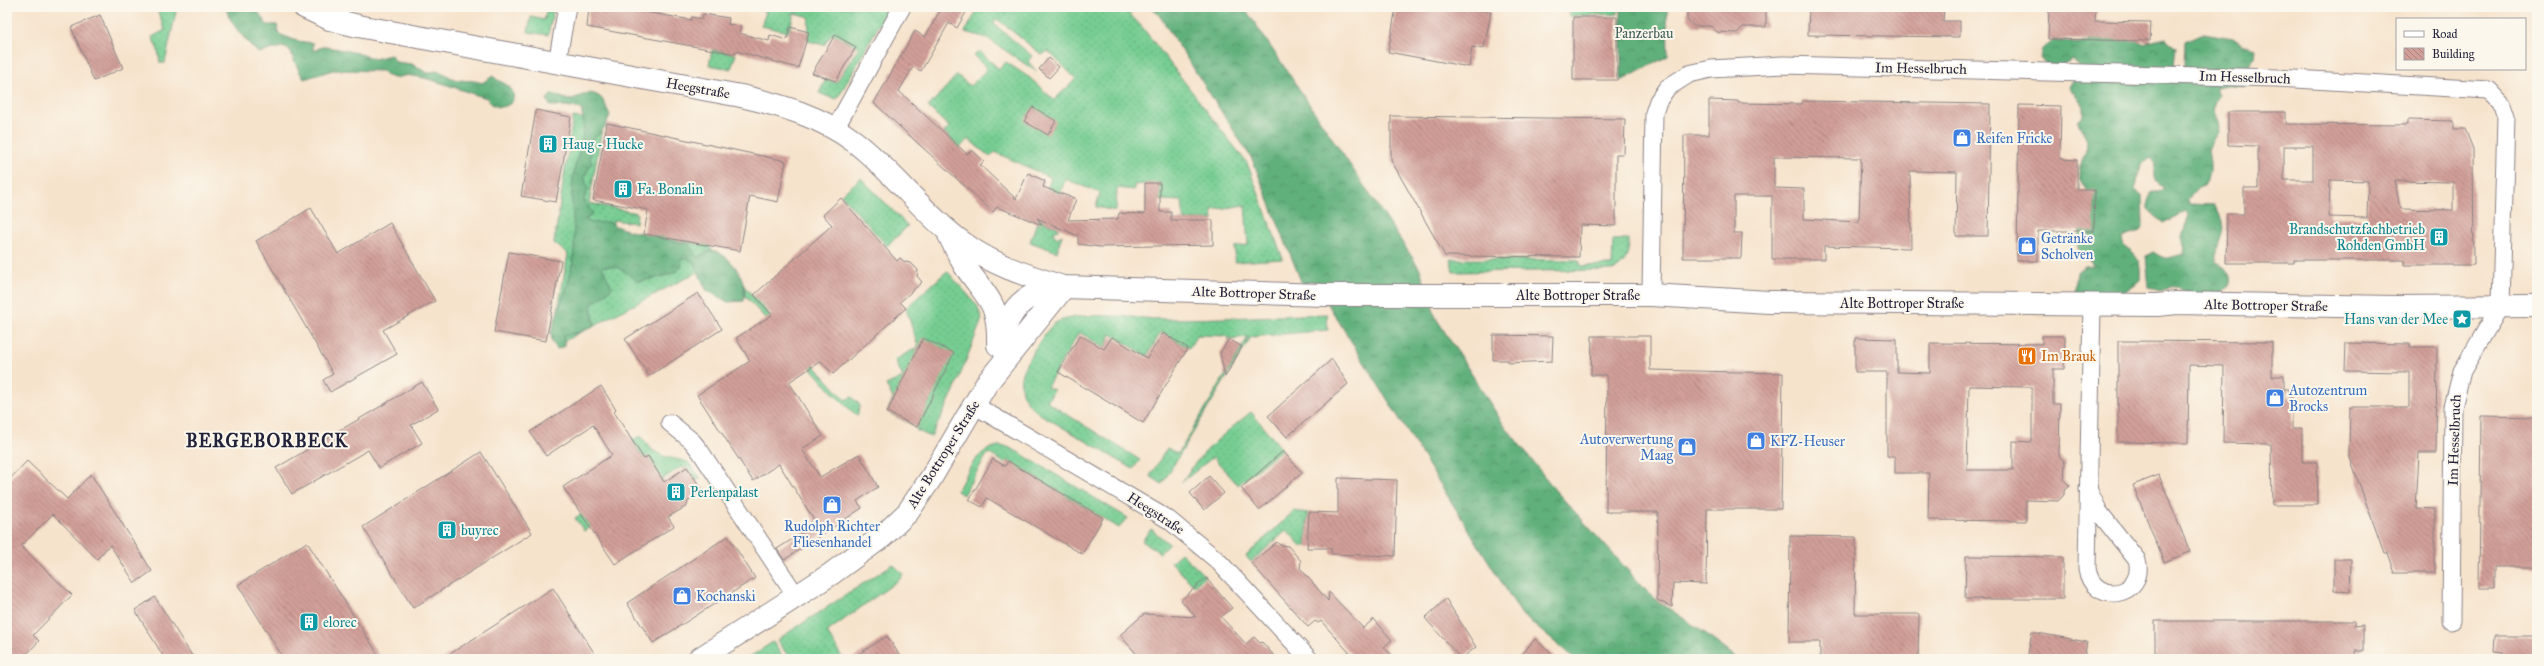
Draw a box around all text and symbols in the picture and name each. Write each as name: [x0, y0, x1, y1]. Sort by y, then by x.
legend: [2396, 18, 2526, 70]
park label: Panzerbau: [1615, 25, 1674, 42]
text: Road: [2432, 27, 2458, 41]
text: Building: [2432, 47, 2475, 62]
street label: Im Hesselbruch: [1875, 59, 1967, 78]
street label: Im Hesselbruch: [2199, 67, 2291, 88]
street label: Heegstraße: [665, 75, 731, 102]
shop icon: Reifen Fricke: [1951, 127, 1973, 149]
place label: Reifen Fricke: [1976, 130, 2053, 147]
building icon: Haug - Hucke: [537, 133, 559, 155]
place label: Haug - Hucke: [562, 136, 644, 153]
building icon: Fa. Bonalin: [612, 178, 634, 200]
place label: Fa. Bonalin: [637, 181, 703, 198]
place label: Brandschutzfachbetrieb Rohden GmbH: [2289, 221, 2425, 254]
building icon: Brandschutzfachbetrieb Rohden GmbH: [2428, 226, 2450, 248]
place label: Getränke Scholven: [2041, 230, 2094, 263]
shop icon: Getränke Scholven: [2016, 235, 2038, 257]
street label: Alte Bottroper Straße: [1191, 283, 1316, 304]
street label: Alte Bottroper Straße: [1515, 287, 1640, 304]
street label: Alte Bottroper Straße: [1839, 295, 1964, 312]
street label: Alte Bottroper Straße: [2203, 296, 2328, 315]
place icon: Hans van der Mee: [2451, 308, 2473, 330]
place label: Hans van der Mee: [2344, 311, 2448, 328]
restaurant icon: Im Brauk: [2016, 345, 2038, 367]
place label: Im Brauk: [2041, 348, 2097, 365]
place label: Autozentrum Brocks: [2288, 382, 2367, 415]
shop icon: Autozentrum Brocks: [2264, 387, 2286, 409]
street label: Im Hesselbruch: [2444, 394, 2465, 486]
street label: Alte Bottroper Straße: [903, 397, 984, 512]
district label: BERGEBORBECK: [186, 430, 349, 452]
shop icon: KFZ-Heuser: [1745, 430, 1767, 452]
place label: Autoverwertung Maag: [1579, 431, 1673, 464]
place label: KFZ-Heuser: [1770, 433, 1846, 450]
shop icon: Autoverwertung Maag: [1676, 436, 1698, 458]
building icon: Perlenpalast: [665, 481, 687, 503]
place label: Perlenpalast: [690, 484, 759, 501]
street label: Heegstraße: [1124, 489, 1188, 538]
shop icon: Rudolph Richter Fliesenhandel: [821, 494, 843, 516]
place label: Rudolph Richter Fliesenhandel: [784, 518, 881, 551]
building icon: buyrec: [436, 519, 458, 541]
place label: buyrec: [461, 522, 499, 539]
shop icon: Kochanski: [671, 585, 693, 607]
place label: Kochanski: [696, 588, 756, 605]
building icon: elorec: [298, 611, 320, 633]
place label: elorec: [323, 614, 357, 631]

